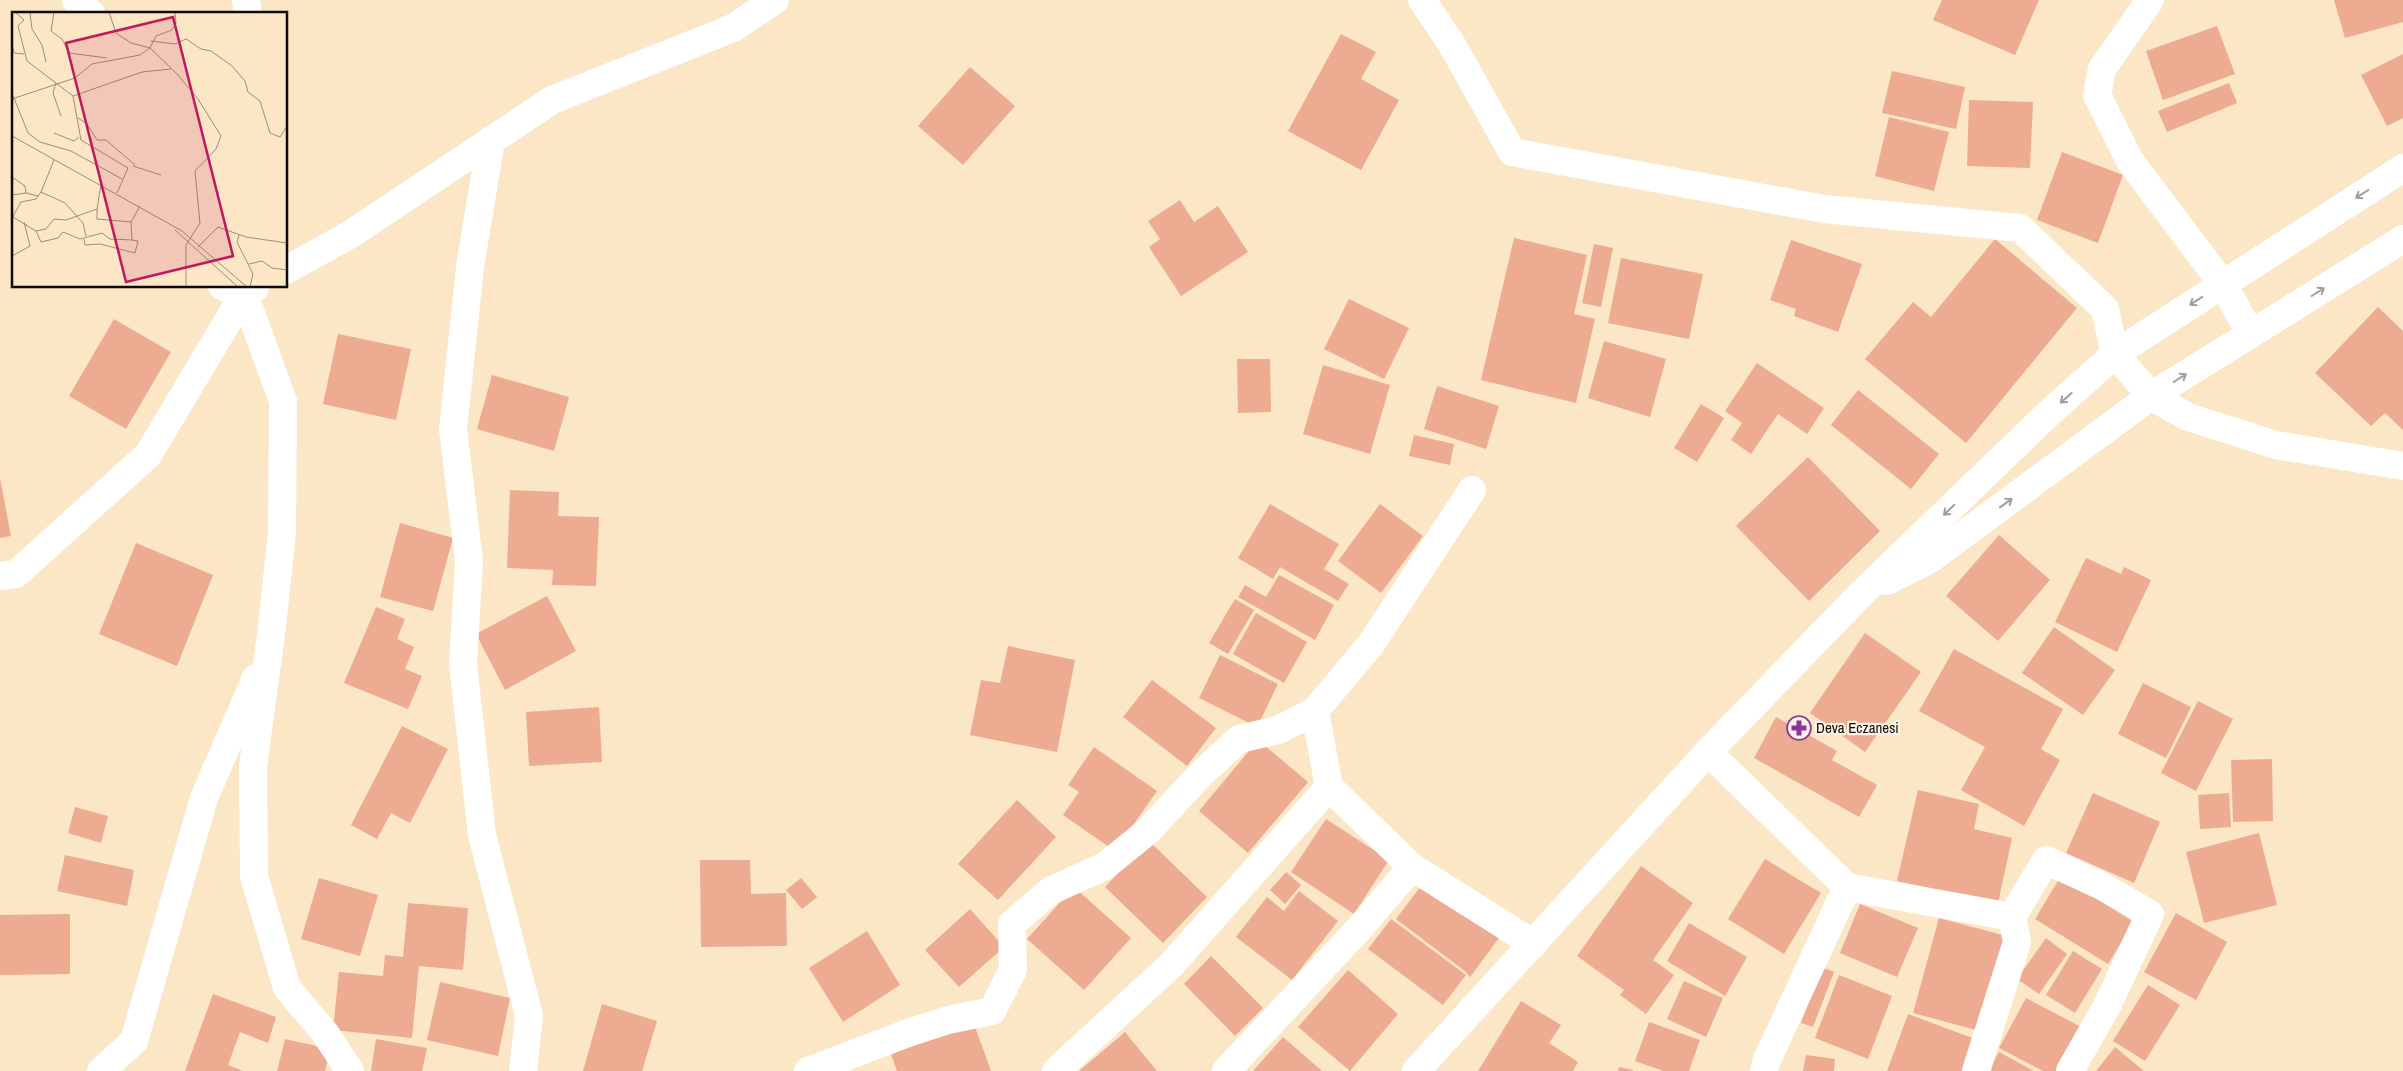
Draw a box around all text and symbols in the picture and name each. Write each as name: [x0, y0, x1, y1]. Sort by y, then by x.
inset map: [12, 12, 288, 288]
one-way arrow: [2355, 189, 2369, 200]
one-way arrow: [2311, 286, 2325, 297]
one-way arrow: [2189, 296, 2203, 306]
one-way arrow: [2173, 372, 2187, 382]
one-way arrow: [2060, 392, 2073, 404]
one-way arrow: [1999, 498, 2013, 508]
one-way arrow: [1942, 504, 1955, 516]
pharmacy icon: Deva Eczanesi: [1786, 715, 1812, 741]
place label: Deva Eczanesi: [1816, 717, 1899, 738]

